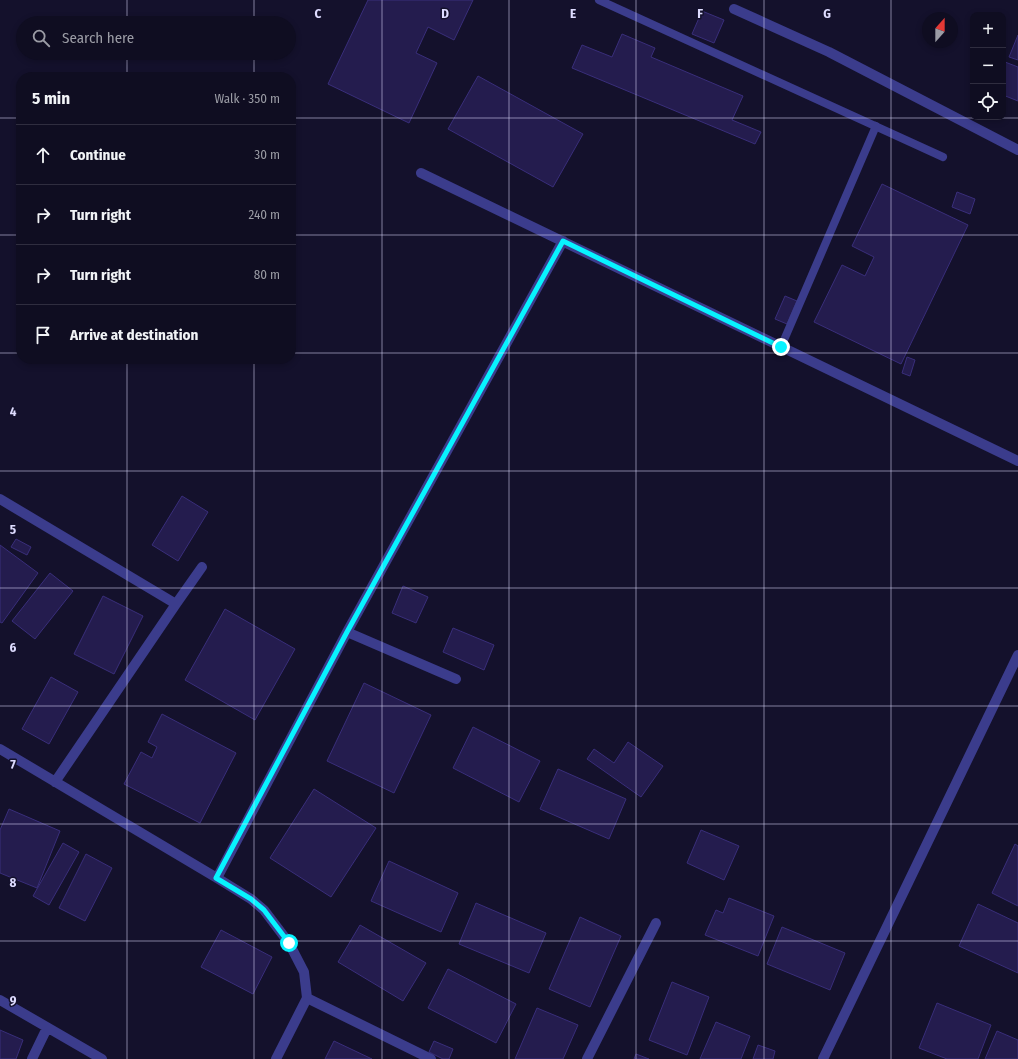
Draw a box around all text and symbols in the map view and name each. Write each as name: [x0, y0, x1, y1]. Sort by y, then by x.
text: C: [315, 6, 322, 21]
text: D: [441, 6, 449, 21]
text: E: [570, 6, 576, 21]
text: F: [697, 6, 703, 21]
text: G: [823, 6, 831, 21]
north arrow: [922, 12, 958, 48]
map controls: [970, 12, 1006, 120]
button: +: [970, 12, 1006, 48]
search box: [16, 16, 296, 60]
icon: search: [30, 27, 52, 49]
text: Search here: [62, 29, 134, 47]
button: −: [970, 48, 1006, 84]
button: locate: [970, 84, 1006, 120]
text: 5 min: [32, 88, 70, 109]
text: Walk · 350 m: [214, 91, 280, 106]
icon: ahead: [32, 144, 54, 166]
text: Continue: [70, 146, 126, 164]
text: 30 m: [254, 147, 280, 162]
icon: right: [32, 204, 54, 226]
text: Turn right: [70, 206, 131, 224]
text: 240 m: [248, 207, 280, 222]
icon: right: [32, 264, 54, 286]
text: Turn right: [70, 266, 131, 284]
text: 80 m: [254, 267, 280, 282]
icon: arrive: [32, 324, 54, 346]
text: Arrive at destination: [70, 326, 198, 344]
route end: [772, 338, 790, 356]
text: 4: [10, 404, 17, 419]
text: 5: [10, 522, 16, 537]
text: 6: [10, 640, 17, 655]
text: 7: [10, 757, 16, 772]
text: 8: [10, 875, 17, 890]
route start: [280, 934, 298, 952]
text: 9: [10, 993, 17, 1008]

